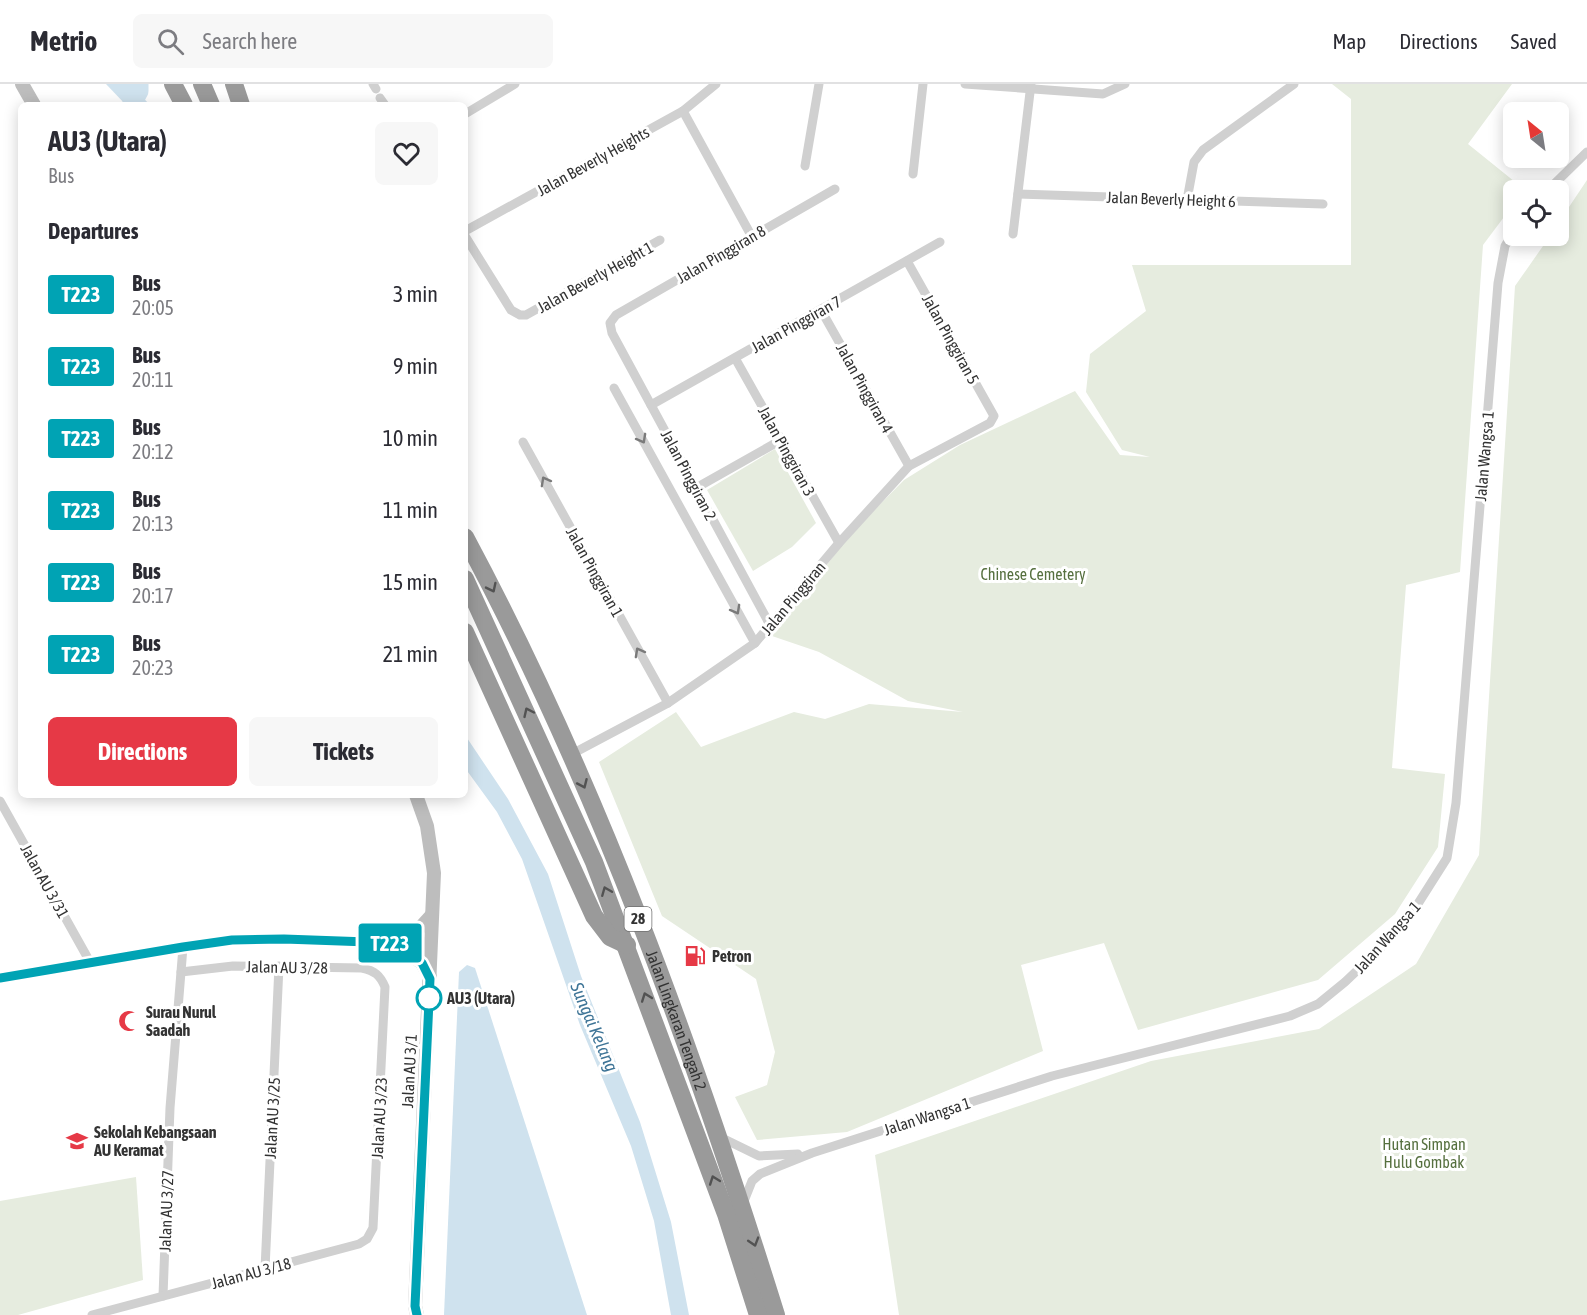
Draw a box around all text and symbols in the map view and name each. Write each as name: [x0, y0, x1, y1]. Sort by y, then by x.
search box: [133, 14, 553, 68]
text: Metrio: [30, 25, 97, 57]
icon: search: [154, 25, 187, 58]
text: Search here: [202, 28, 297, 54]
text: Map: [1332, 29, 1366, 53]
text: Directions: [1399, 29, 1478, 53]
text: Saved: [1511, 29, 1557, 53]
north arrow: [1503, 102, 1569, 168]
map controls: [1503, 102, 1569, 246]
button: heart: [375, 122, 438, 185]
street label: Jalan Beverly Heights: [534, 123, 653, 200]
text: AU3 (Utara): [48, 125, 167, 157]
text: Bus: [48, 164, 74, 187]
button: locate: [1503, 180, 1569, 246]
street label: Jalan Beverly Height 6: [1106, 188, 1236, 211]
text: Departures: [48, 218, 138, 244]
street label: Jalan Pinggiran 8: [673, 221, 769, 288]
street label: Jalan Beverly Height 1: [534, 238, 656, 317]
text: Bus: [132, 270, 161, 296]
text: 3 min: [393, 281, 438, 307]
text: T223: [62, 282, 100, 306]
street label: Jalan Pinggiran 5: [918, 291, 983, 387]
street label: Jalan Pinggiran 7: [748, 292, 844, 357]
text: 20:05: [132, 296, 174, 319]
street label: Jalan Pinggiran 4: [832, 340, 897, 436]
text: Bus: [132, 342, 161, 368]
text: 9 min: [393, 353, 438, 379]
text: T223: [62, 354, 100, 378]
text: 20:11: [132, 368, 174, 391]
street label: Jalan Pinggiran 3: [754, 403, 819, 499]
street label: Jalan Wangsa 1: [1471, 410, 1498, 502]
text: Bus: [132, 414, 161, 440]
text: 10 min: [383, 425, 438, 451]
text: T223: [62, 426, 100, 450]
street label: Jalan Pinggiran 2: [657, 427, 720, 524]
one-way arrow: [635, 433, 646, 444]
text: 20:12: [132, 440, 174, 463]
one-way arrow: [541, 477, 552, 487]
text: Bus: [132, 486, 161, 512]
text: 11 min: [383, 497, 438, 523]
text: T223: [62, 498, 100, 522]
text: 20:13: [132, 512, 174, 535]
street label: Jalan Pinggiran 1: [562, 524, 627, 620]
text: Bus: [132, 558, 161, 584]
street label: Jalan Pinggiran: [757, 558, 830, 639]
park label: Chinese Cemetery: [980, 565, 1086, 584]
text: 15 min: [383, 569, 438, 595]
text: T223: [62, 570, 100, 594]
one-way arrow: [485, 582, 497, 593]
text: 20:17: [132, 584, 174, 607]
one-way arrow: [729, 604, 741, 614]
text: Bus: [132, 630, 161, 656]
text: 21 min: [383, 641, 438, 667]
text: T223: [62, 642, 100, 666]
one-way arrow: [635, 647, 646, 658]
text: 20:23: [132, 656, 174, 679]
one-way arrow: [523, 708, 535, 719]
button: Directions: [48, 717, 237, 786]
button: Tickets: [249, 717, 438, 786]
one-way arrow: [575, 778, 587, 789]
street label: Jalan AU 3/31: [17, 841, 73, 921]
one-way arrow: [601, 886, 613, 897]
street label: Jalan Wangsa 1: [1350, 897, 1425, 977]
road number: 28: [624, 907, 652, 931]
line badge: T223: [348, 924, 432, 962]
text: T223: [371, 931, 409, 955]
fuel station icon: Petron: [683, 944, 707, 968]
place label: Petron: [712, 947, 752, 965]
street label: Jalan Lingkaran Tengah 2: [643, 948, 710, 1093]
street label: Jalan AU 3/28: [246, 957, 328, 977]
water label: Sungai Kelang: [566, 978, 623, 1075]
marker: AU3 (Utara): [416, 985, 442, 1011]
place label: AU3 (Utara): [446, 989, 515, 1007]
one-way arrow: [641, 992, 654, 1003]
place label: Surau Nurul Saadah: [146, 1003, 217, 1039]
mosque icon: Surau Nurul Saadah: [117, 1009, 141, 1033]
street label: Jalan AU 3/1: [398, 1034, 420, 1108]
street label: Jalan AU 3/25: [261, 1077, 283, 1159]
street label: Jalan AU 3/23: [368, 1077, 390, 1159]
street label: Jalan Wangsa 1: [881, 1094, 973, 1139]
place label: Sekolah Kebangsaan AU Keramat: [93, 1123, 217, 1159]
school or university icon: Sekolah Kebangsaan AU Keramat: [65, 1129, 89, 1153]
park label: Hutan Simpan Hulu Gombak: [1382, 1135, 1466, 1171]
street label: Jalan AU 3/27: [156, 1170, 176, 1252]
one-way arrow: [708, 1175, 721, 1186]
one-way arrow: [747, 1236, 759, 1247]
street label: Jalan AU 3/18: [209, 1254, 293, 1292]

